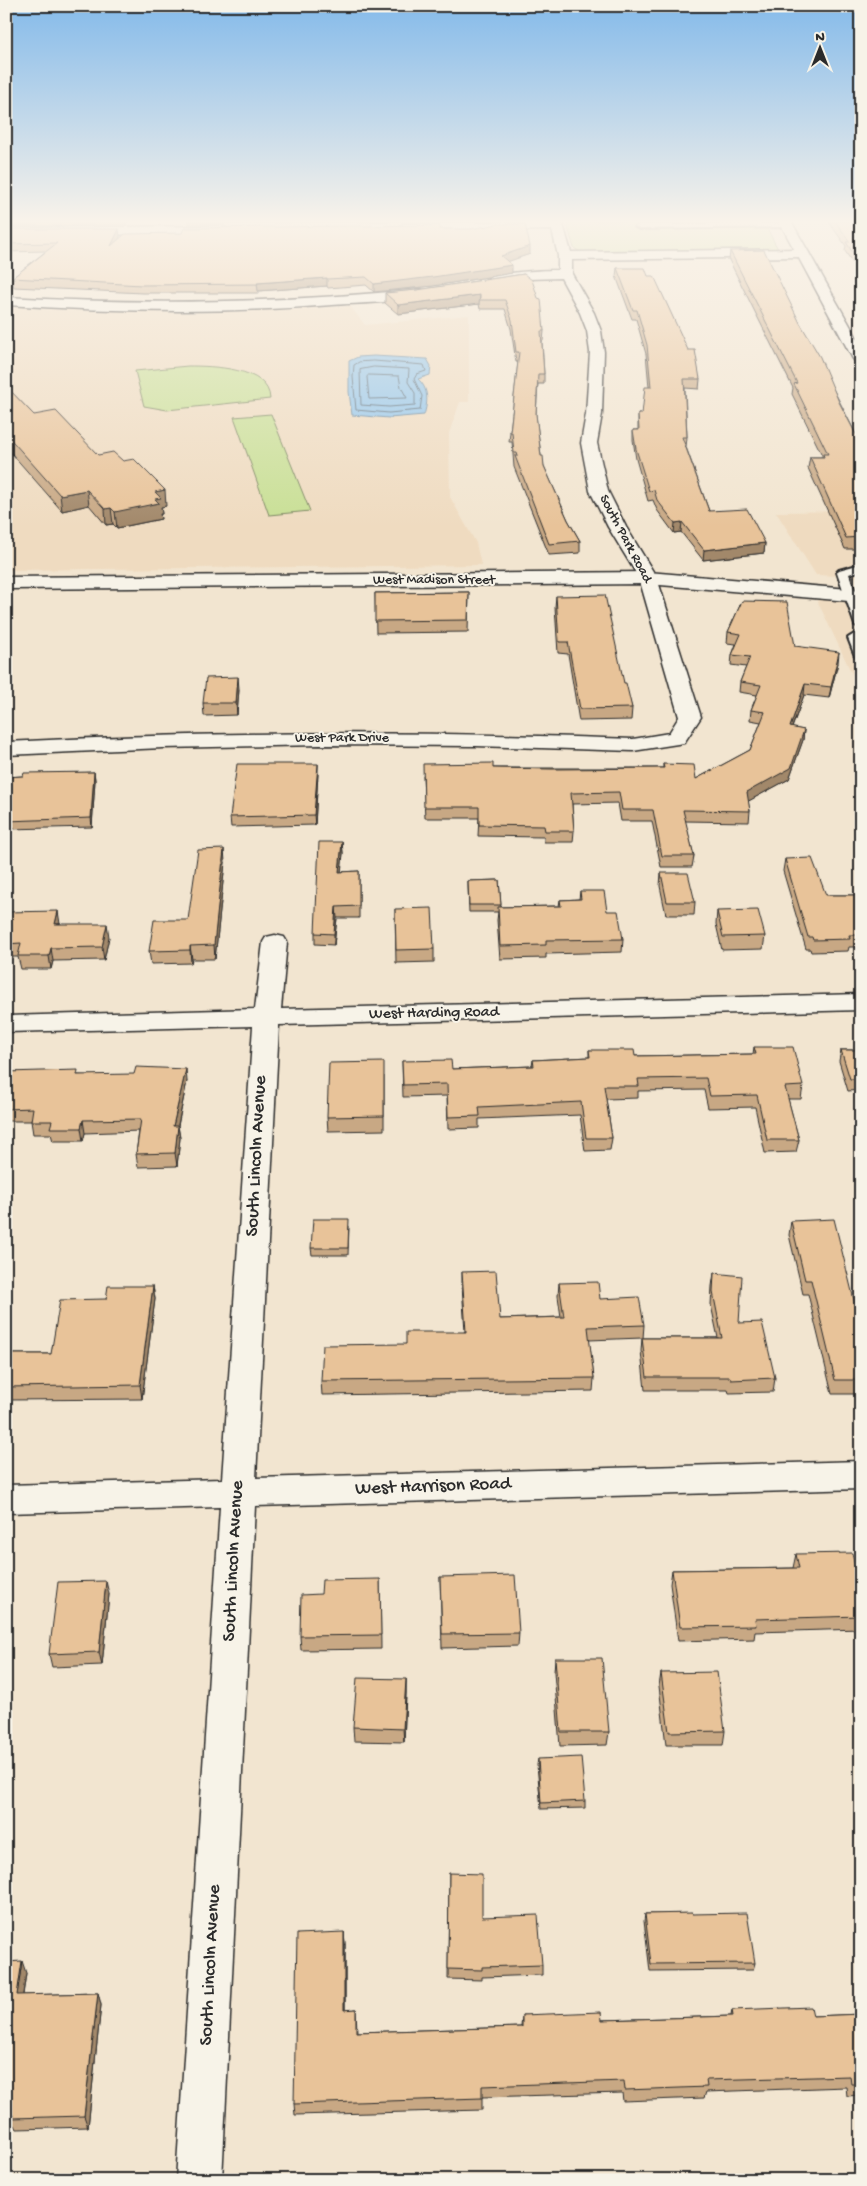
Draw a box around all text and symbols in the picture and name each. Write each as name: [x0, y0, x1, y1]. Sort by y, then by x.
north arrow: [794, 22, 844, 72]
text: N: [815, 29, 825, 46]
street label: South Park Road: [595, 492, 656, 588]
street label: West Madison Street: [373, 572, 496, 589]
street label: West Park Drive: [295, 730, 390, 747]
street label: West Harding Road: [369, 1003, 501, 1025]
street label: South Lincoln Avenue: [241, 1075, 273, 1237]
street label: West Harrison Road: [355, 1473, 513, 1501]
street label: South Lincoln Avenue: [218, 1480, 250, 1642]
street label: South Lincoln Avenue: [195, 1884, 227, 2046]

